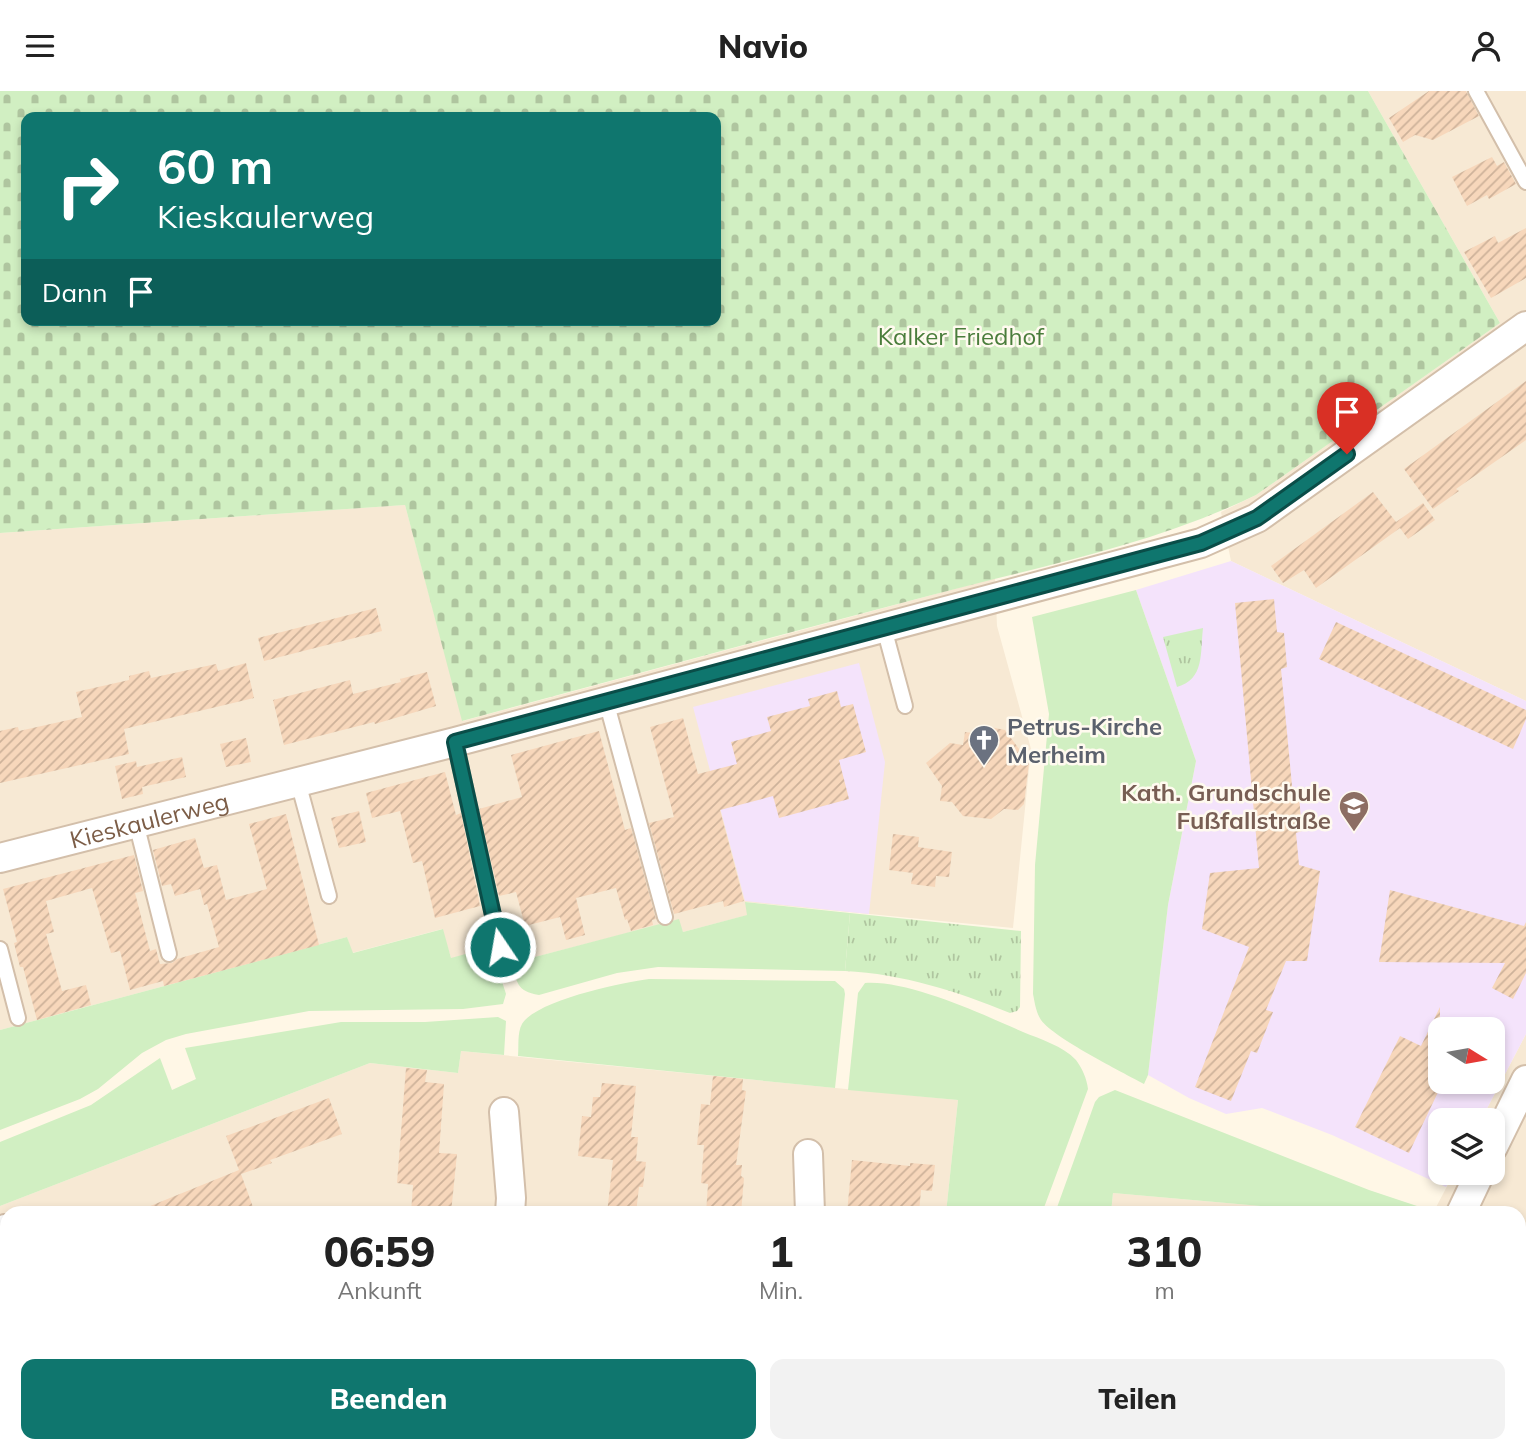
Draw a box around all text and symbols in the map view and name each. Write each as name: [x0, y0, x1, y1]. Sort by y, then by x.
text: Navio: [718, 26, 808, 66]
icon: menu: [21, 27, 59, 65]
icon: person: [1467, 27, 1505, 65]
text: 60 m: [157, 135, 273, 196]
icon: right: [42, 140, 133, 231]
text: Kieskaulerweg: [157, 196, 374, 236]
icon: arrive: [122, 273, 160, 311]
text: Dann: [42, 276, 108, 309]
park label: Kalker Friedhof: [878, 321, 1045, 351]
pin: [1317, 382, 1377, 454]
icon: arrive: [1328, 393, 1366, 431]
place label: Petrus-Kirche Merheim: [1007, 711, 1162, 769]
church icon: Petrus-Kirche Merheim: [967, 723, 1001, 767]
place label: Kath. Grundschule Fußfallstraße: [1121, 777, 1331, 835]
street label: Kieskaulerweg: [67, 785, 232, 855]
school or university icon: Kath. Grundschule Fußfallstraße: [1337, 789, 1371, 833]
position arrow: [463, 910, 537, 984]
north arrow: [1428, 1017, 1505, 1094]
map controls: [1428, 1017, 1505, 1185]
button: layers: [1428, 1108, 1505, 1185]
text: 06:59: [324, 1225, 435, 1278]
text: 1: [768, 1225, 794, 1278]
text: 310: [1127, 1225, 1202, 1278]
text: Ankunft: [337, 1276, 422, 1305]
text: Min.: [759, 1276, 803, 1305]
text: m: [1154, 1276, 1175, 1305]
button: Beenden: [21, 1359, 756, 1439]
button: Teilen: [770, 1359, 1505, 1439]

